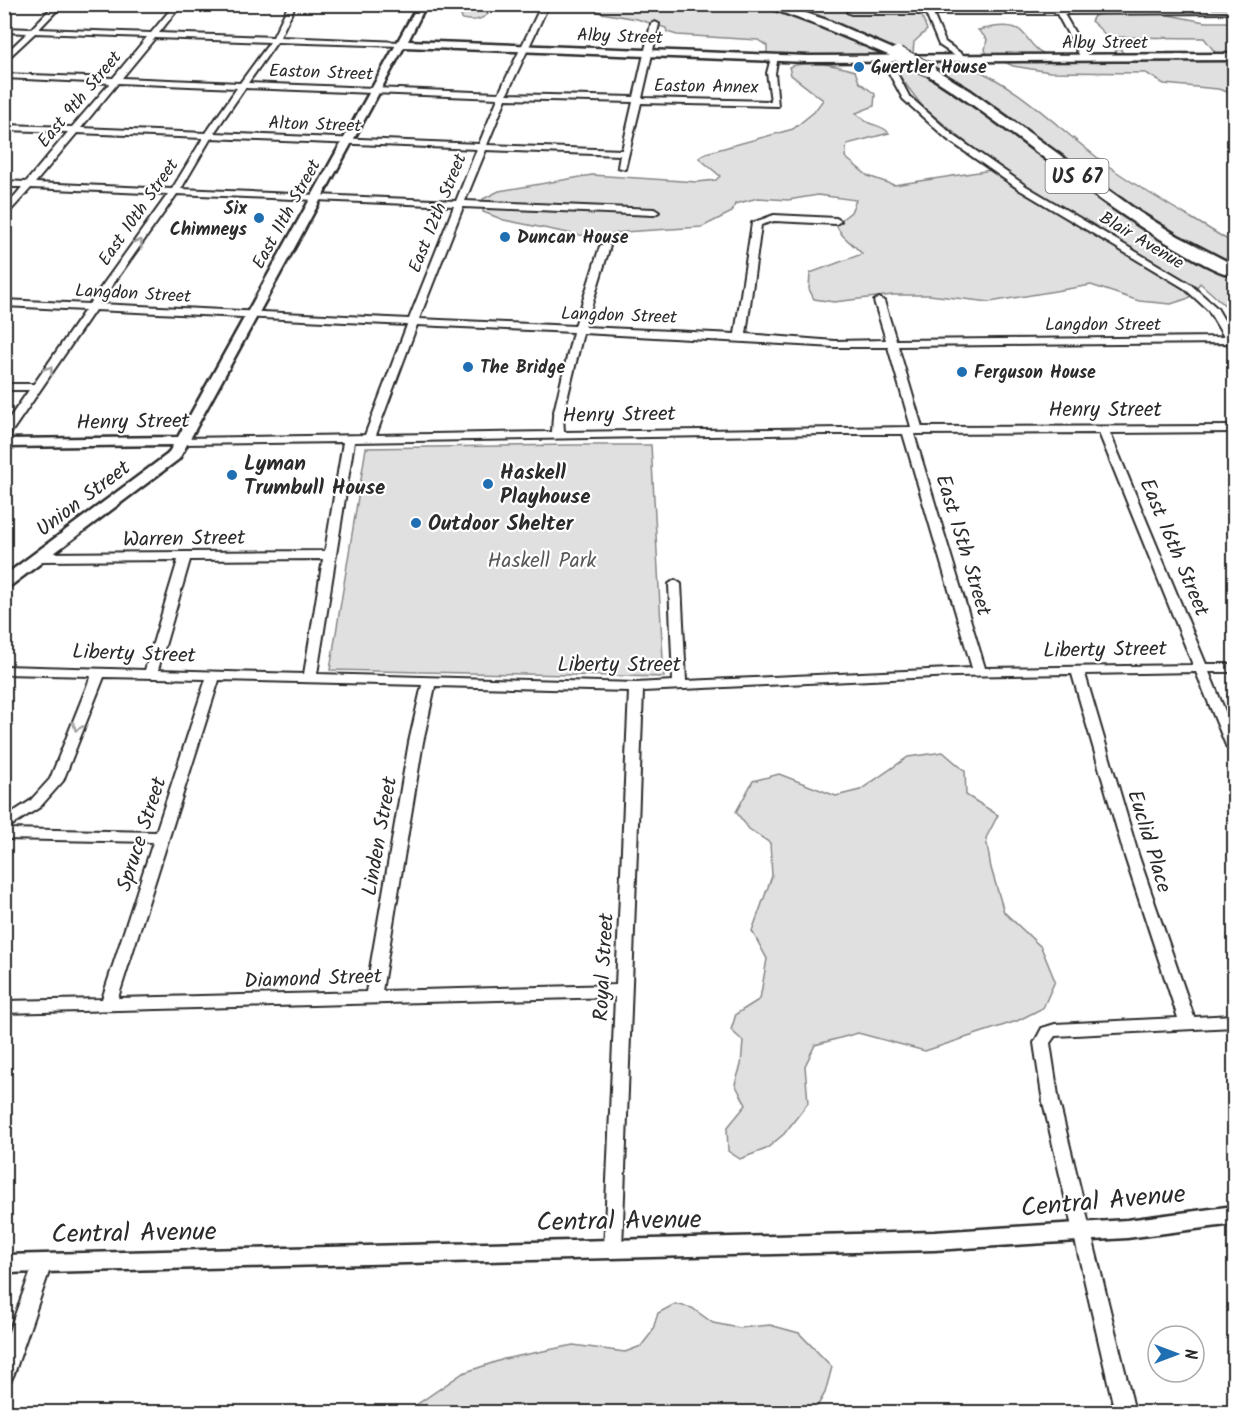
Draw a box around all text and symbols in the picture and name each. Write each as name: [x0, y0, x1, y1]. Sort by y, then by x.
street label: Alby Street: [576, 22, 665, 54]
street label: Alby Street: [1062, 29, 1149, 58]
street label: East 9th Street: [31, 44, 130, 155]
place label: Guertler House: [871, 54, 987, 83]
street label: Easton Street: [268, 57, 375, 90]
marker: Guertler House: [852, 60, 866, 74]
street label: Easton Annex: [653, 72, 759, 103]
street label: Alton Street: [268, 109, 363, 142]
street label: East 12th Street: [401, 149, 476, 278]
street label: East 10th Street: [92, 153, 188, 272]
street label: East 11th Street: [245, 154, 330, 275]
road number: US 67: [1046, 159, 1108, 193]
place label: Six Chimneys: [170, 195, 248, 245]
street label: Blair Avenue: [1093, 204, 1189, 278]
marker: Six Chimneys: [252, 211, 266, 225]
place label: Duncan House: [517, 224, 629, 253]
marker: Duncan House: [498, 230, 512, 244]
one-way arrow: [131, 238, 142, 249]
street label: Langdon Street: [74, 277, 193, 312]
street label: Langdon Street: [560, 300, 678, 333]
street label: Langdon Street: [1045, 311, 1162, 340]
place label: The Bridge: [480, 354, 565, 383]
place label: Ferguson House: [974, 359, 1096, 388]
marker: The Bridge: [461, 360, 475, 374]
one-way arrow: [42, 365, 53, 376]
marker: Ferguson House: [955, 365, 969, 379]
street label: Henry Street: [1048, 394, 1162, 427]
street label: Henry Street: [562, 398, 677, 433]
street label: Henry Street: [76, 405, 191, 440]
place label: Lyman Trumbull House: [244, 448, 385, 505]
street label: Union Street: [30, 452, 139, 546]
place label: Haskell Playhouse: [500, 457, 590, 514]
marker: Lyman Trumbull House: [225, 468, 239, 482]
street label: East 15th Street: [925, 471, 1000, 621]
street label: East 16th Street: [1130, 473, 1218, 622]
marker: Haskell Playhouse: [481, 477, 495, 491]
place label: Outdoor Shelter: [428, 508, 575, 541]
marker: Outdoor Shelter: [409, 516, 423, 530]
street label: Warren Street: [122, 522, 246, 557]
park label: Haskell Park: [488, 545, 597, 578]
street label: Liberty Street: [1043, 633, 1168, 668]
street label: Liberty Street: [72, 636, 197, 673]
street label: Liberty Street: [557, 649, 682, 682]
one-way arrow: [72, 721, 84, 732]
street label: Spruce Street: [108, 772, 177, 896]
street label: Linden Street: [354, 773, 407, 898]
street label: Euclid Place: [1117, 786, 1180, 897]
street label: Royal Street: [585, 911, 624, 1022]
street label: Diamond Street: [244, 961, 383, 998]
street label: Central Avenue: [1019, 1174, 1188, 1230]
street label: Central Avenue: [536, 1200, 702, 1244]
street label: Central Avenue: [51, 1212, 217, 1256]
north arrow: [1146, 1324, 1206, 1384]
text: N: [1177, 1349, 1202, 1359]

